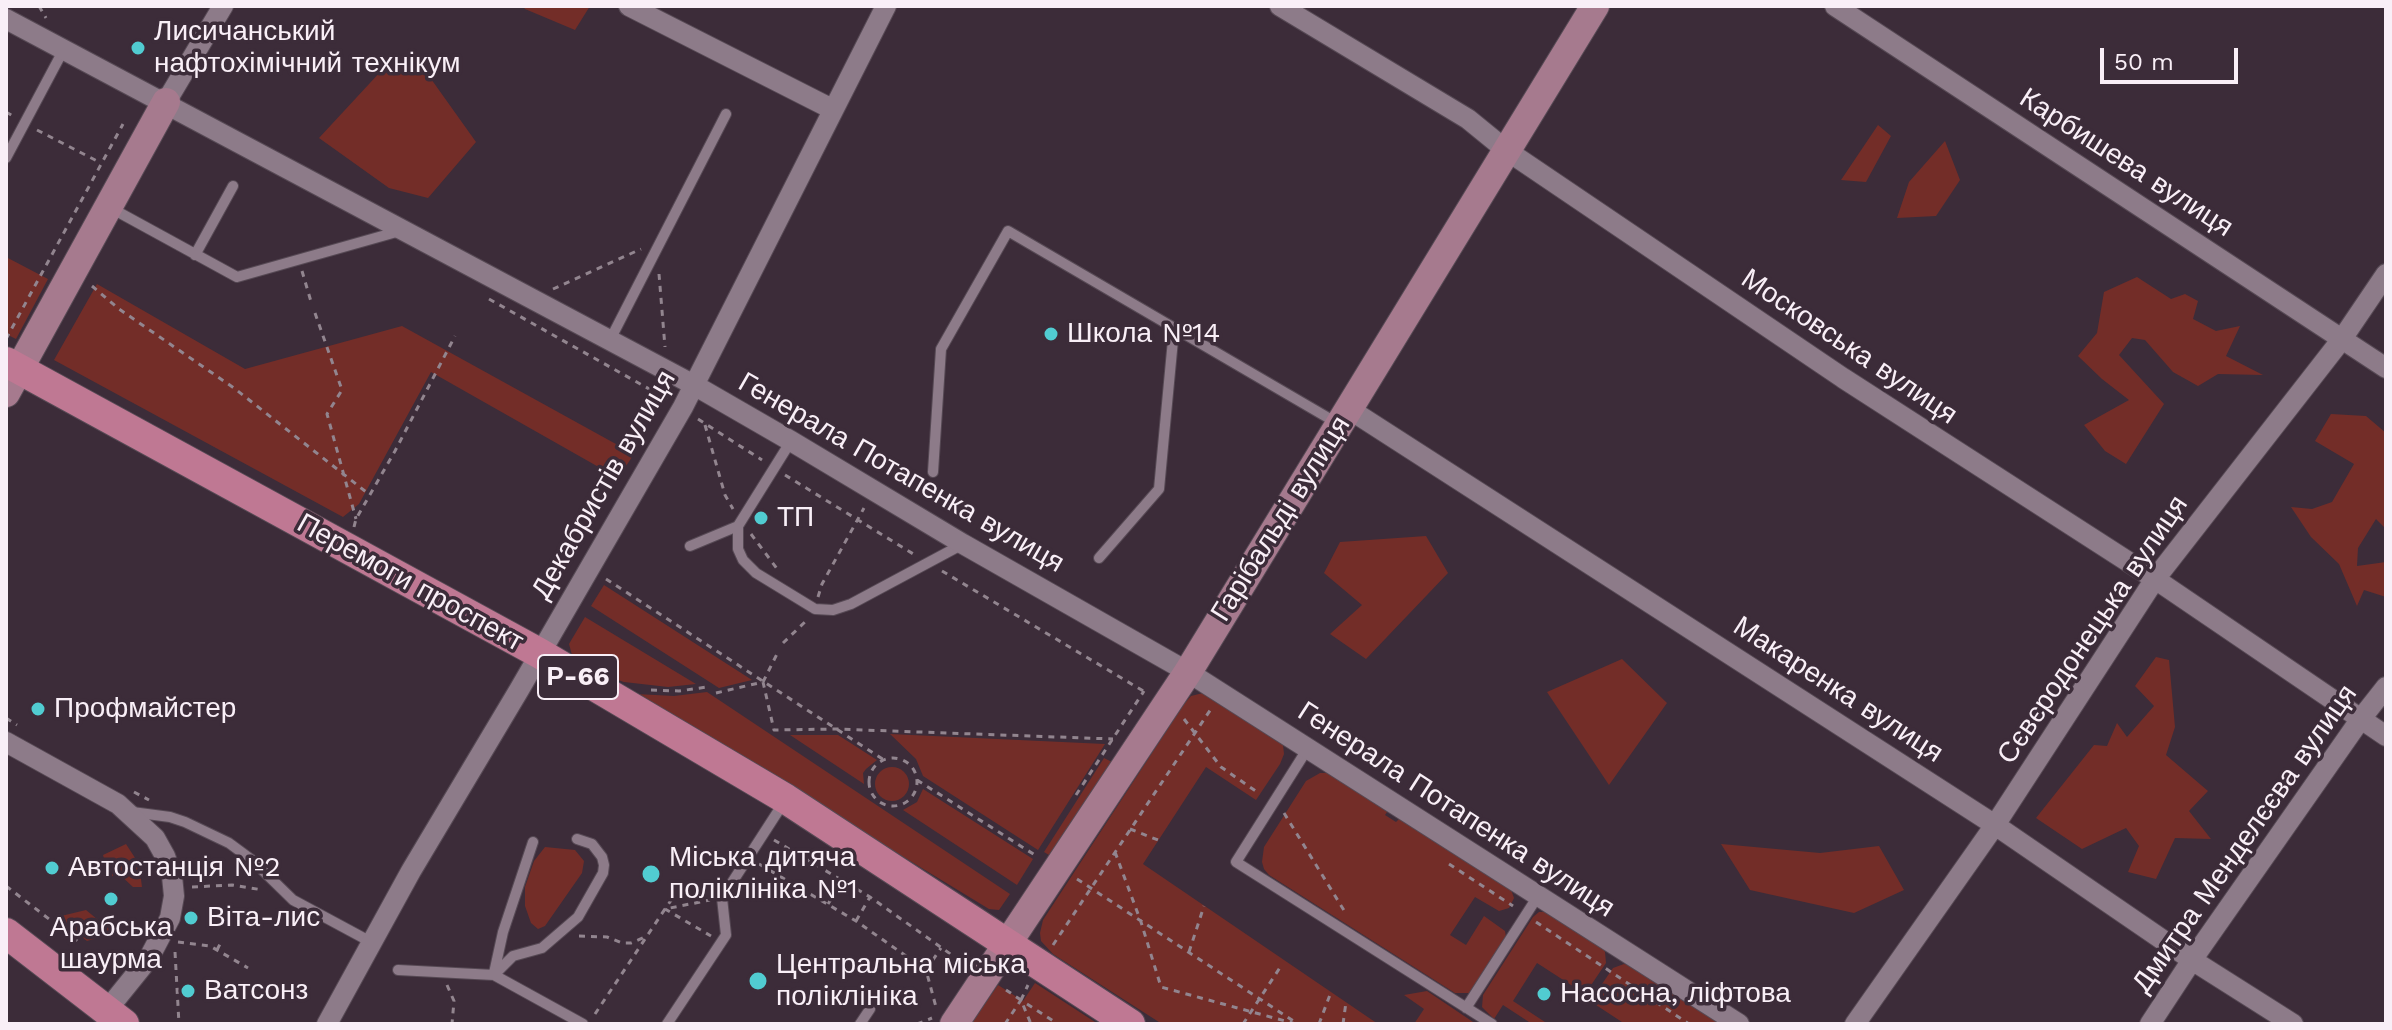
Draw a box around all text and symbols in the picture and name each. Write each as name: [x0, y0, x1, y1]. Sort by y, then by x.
place label: Лисичанський нафтохімічний технікум: [154, 15, 460, 81]
scale bar: [2104, 32, 2242, 82]
marker: Лисичанський нафтохімічний технікум: [129, 39, 147, 57]
text: 50 m: [2114, 48, 2174, 76]
street label: Карбишева вулиця: [2013, 81, 2239, 245]
street label: Московська вулиця: [1735, 262, 1963, 432]
place label: Школа №14: [1067, 317, 1220, 351]
marker: Школа №14: [1042, 325, 1060, 343]
street label: Декабристів вулиця: [525, 365, 683, 605]
street label: Генерала Потапенка вулиця: [732, 366, 1070, 580]
street label: Гарібальді вулиця: [1204, 410, 1358, 628]
street label: Сєвєродонецька вулиця: [1991, 489, 2195, 771]
place label: ТП: [777, 501, 814, 535]
street label: Перемоги проспект: [291, 507, 529, 659]
marker: ТП: [752, 509, 770, 527]
street label: Макаренка вулиця: [1727, 610, 1949, 770]
road number: Р-66: [538, 655, 618, 699]
street label: Дмитра Менделєєва вулиця: [2126, 678, 2364, 1000]
place label: Профмайстер: [54, 692, 236, 726]
street label: Генерала Потапенка вулиця: [1291, 695, 1621, 925]
marker: Профмайстер: [29, 700, 47, 718]
place label: Міська дитяча поліклініка №1: [669, 841, 858, 907]
place label: Автостанція №2: [68, 851, 280, 885]
marker: Автостанція №2: [43, 859, 61, 877]
marker: Міська дитяча поліклініка №1: [640, 863, 662, 885]
marker: Арабська шаурма: [102, 890, 120, 908]
place label: Віта-лис: [207, 901, 320, 935]
marker: Віта-лис: [182, 909, 200, 927]
place label: Арабська шаурма: [50, 911, 172, 977]
place label: Центральна міська полiклiнiка: [776, 948, 1026, 1014]
marker: Центральна міська полiклiнiка: [747, 970, 769, 992]
place label: Ватсонз: [204, 974, 308, 1008]
place label: Насосна, ліфтова: [1560, 977, 1791, 1011]
marker: Ватсонз: [179, 982, 197, 1000]
marker: Насосна, ліфтова: [1535, 985, 1553, 1003]

